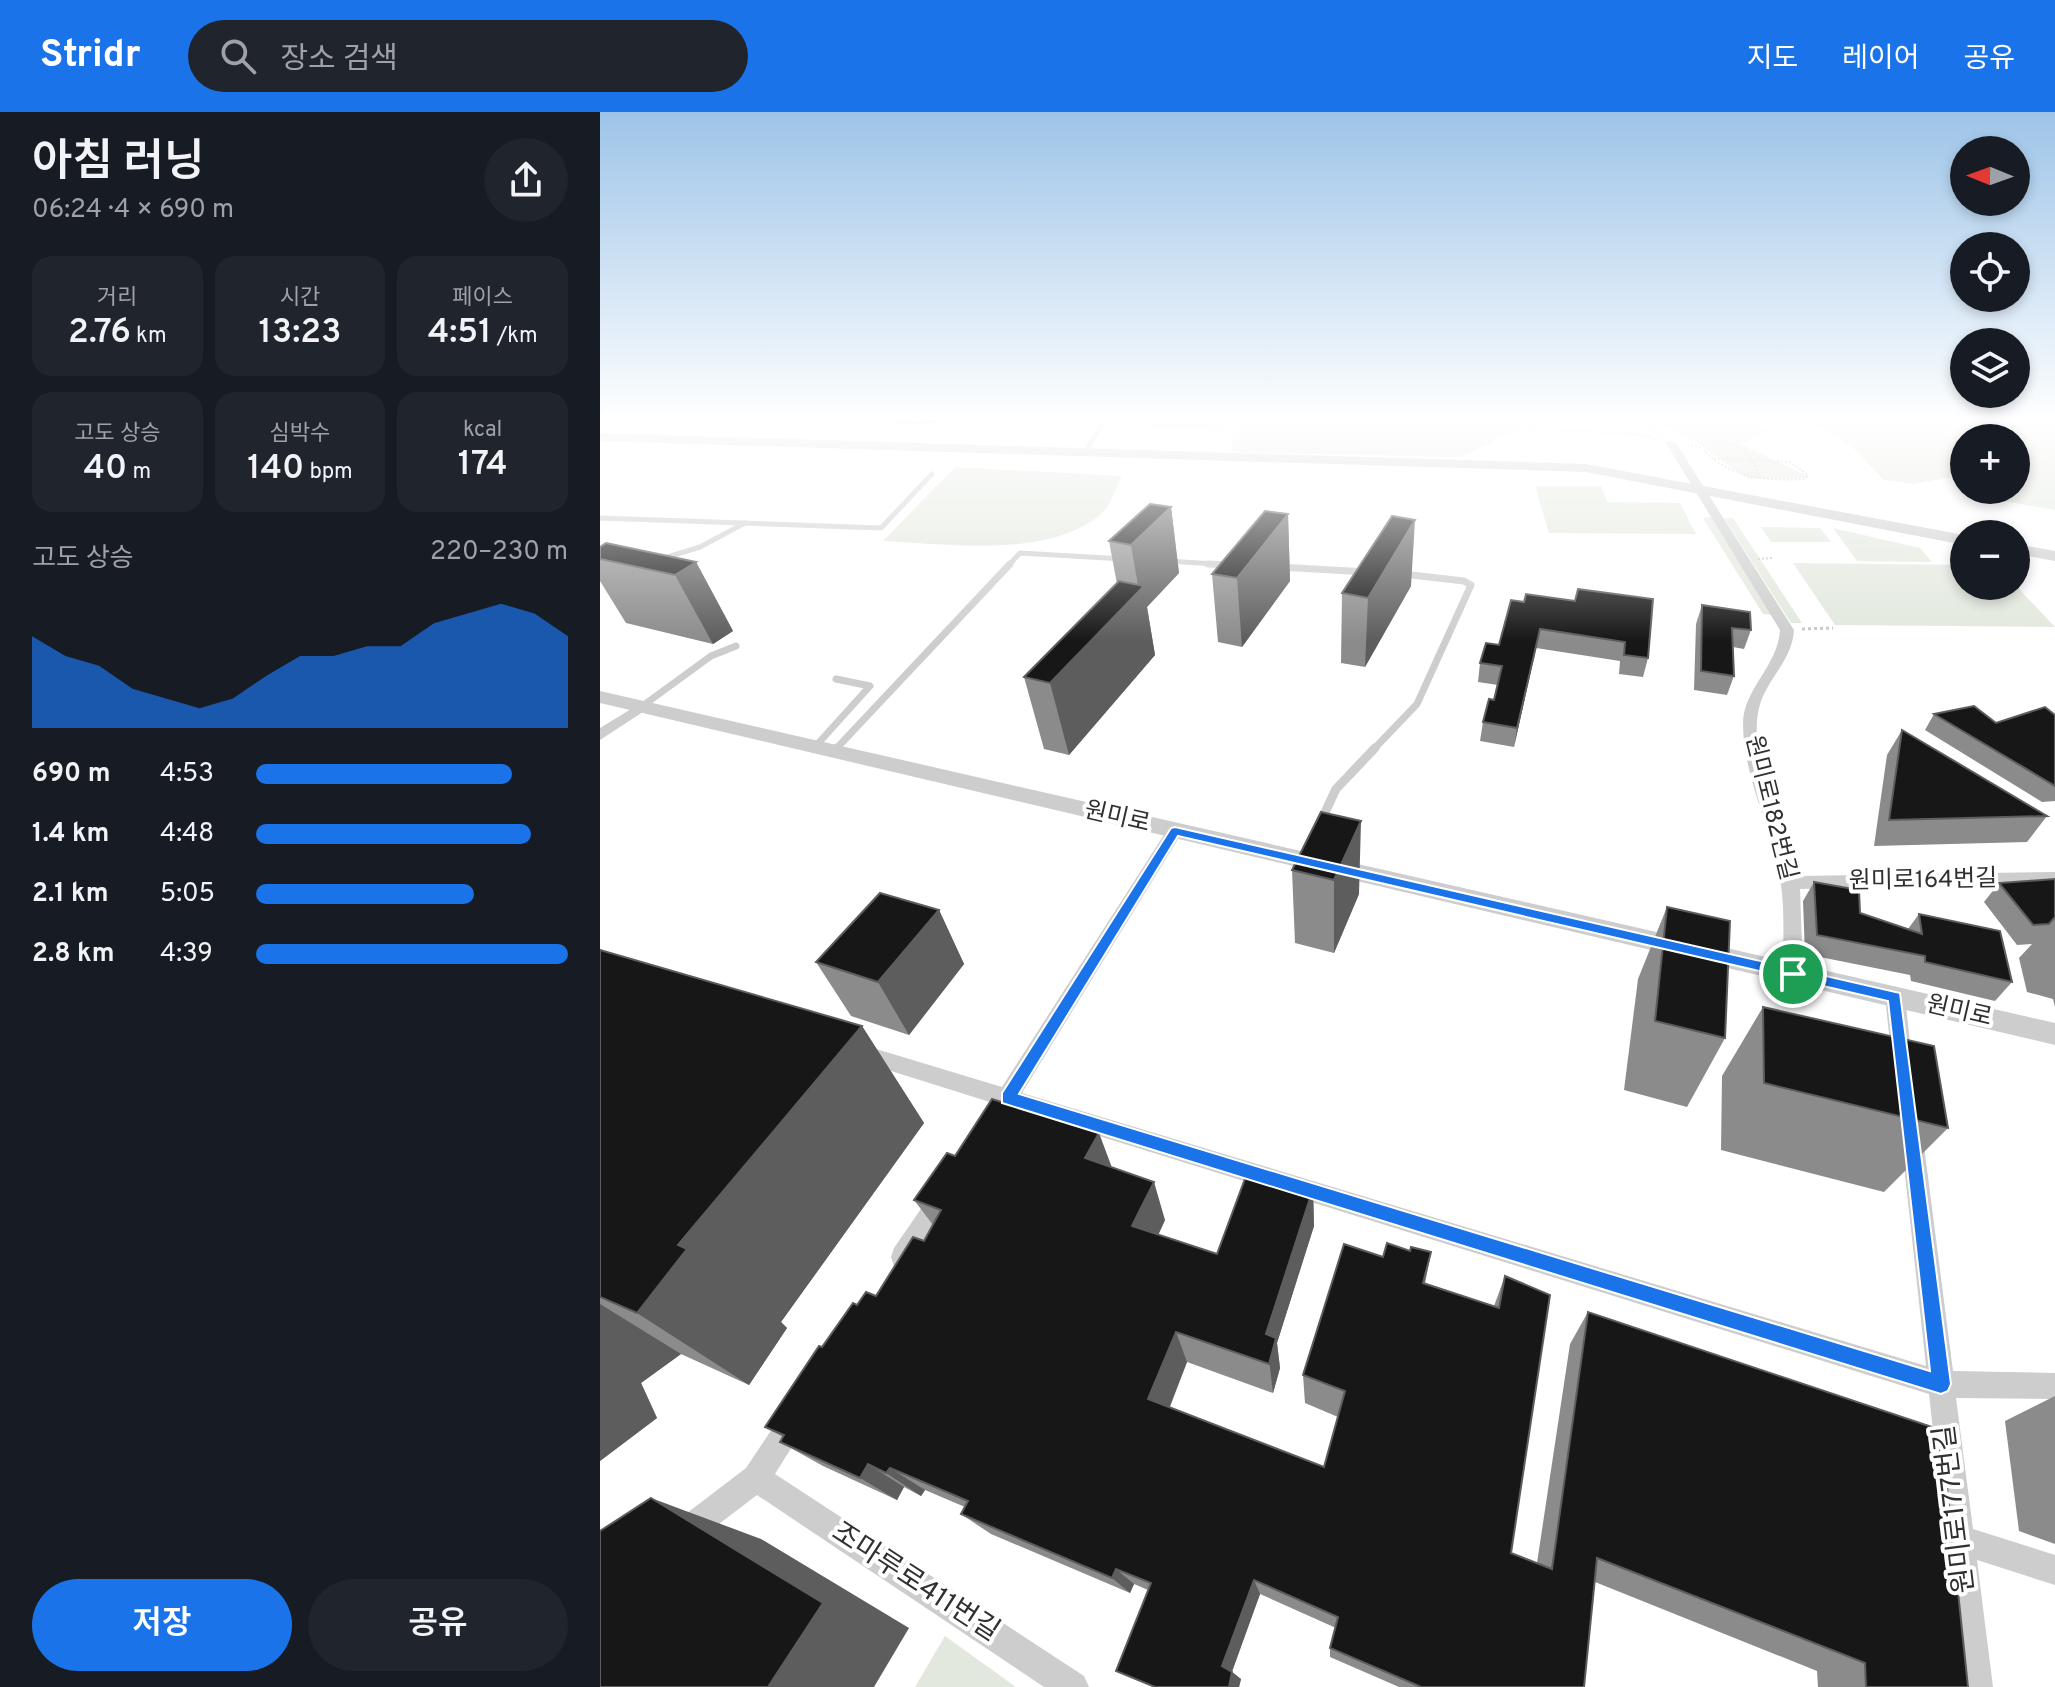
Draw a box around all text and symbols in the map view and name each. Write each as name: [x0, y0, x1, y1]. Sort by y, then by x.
search box: [188, 20, 748, 92]
text: Stridr: [40, 32, 140, 81]
icon: search: [216, 34, 260, 78]
text: 장소 검색: [280, 42, 398, 79]
text: 지도: [1747, 42, 1798, 78]
text: 레이어: [1842, 42, 1919, 78]
text: 공유: [1963, 42, 2015, 78]
text: 아침 러닝: [32, 136, 205, 192]
north arrow: [1950, 136, 2030, 216]
map controls: [1950, 136, 2030, 600]
button: share: [484, 138, 568, 222]
text: 06:24 · 4 × 690 m: [32, 194, 234, 227]
button: locate: [1950, 232, 2030, 312]
text: 거리: [97, 285, 138, 312]
text: 시간: [280, 285, 320, 312]
text: 페이스: [452, 285, 513, 312]
text: 2.76: [68, 312, 131, 355]
text: 13:23: [259, 312, 341, 355]
text: 4:51: [428, 312, 491, 355]
text: km: [131, 323, 167, 350]
text: /km: [491, 323, 538, 350]
button: layers: [1950, 328, 2030, 408]
text: kcal: [463, 417, 502, 444]
text: 고도 상승: [74, 421, 160, 448]
text: 심박수: [270, 421, 330, 448]
button: +: [1950, 424, 2030, 504]
text: 174: [458, 444, 508, 487]
text: 40: [84, 448, 127, 491]
text: 140: [247, 448, 304, 491]
text: m: [127, 459, 151, 486]
text: bpm: [304, 459, 353, 486]
button: −: [1950, 520, 2030, 600]
text: 220–230 m: [430, 536, 568, 569]
text: 고도 상승: [32, 543, 134, 576]
street label: 원미로182번길: [1738, 732, 1802, 884]
text: 690 m: [32, 758, 110, 791]
text: 4:53: [160, 758, 214, 791]
street label: 원미로: [1081, 796, 1153, 840]
text: 1.4 km: [32, 818, 109, 851]
text: 4:48: [160, 818, 214, 851]
street label: 원미로164번길: [1848, 865, 1998, 897]
text: 2.1 km: [32, 878, 108, 911]
text: 5:05: [160, 878, 215, 911]
text: 2.8 km: [32, 938, 114, 971]
text: 4:39: [160, 938, 213, 971]
pin: [1759, 940, 1827, 1008]
icon: arrive: [1771, 952, 1815, 996]
street label: 원미로: [1923, 990, 1995, 1034]
street label: 원미로177번길: [1928, 1423, 1984, 1595]
street label: 조마루로411번길: [824, 1515, 1006, 1651]
button: 저장: [32, 1579, 292, 1671]
button: 공유: [308, 1579, 568, 1671]

